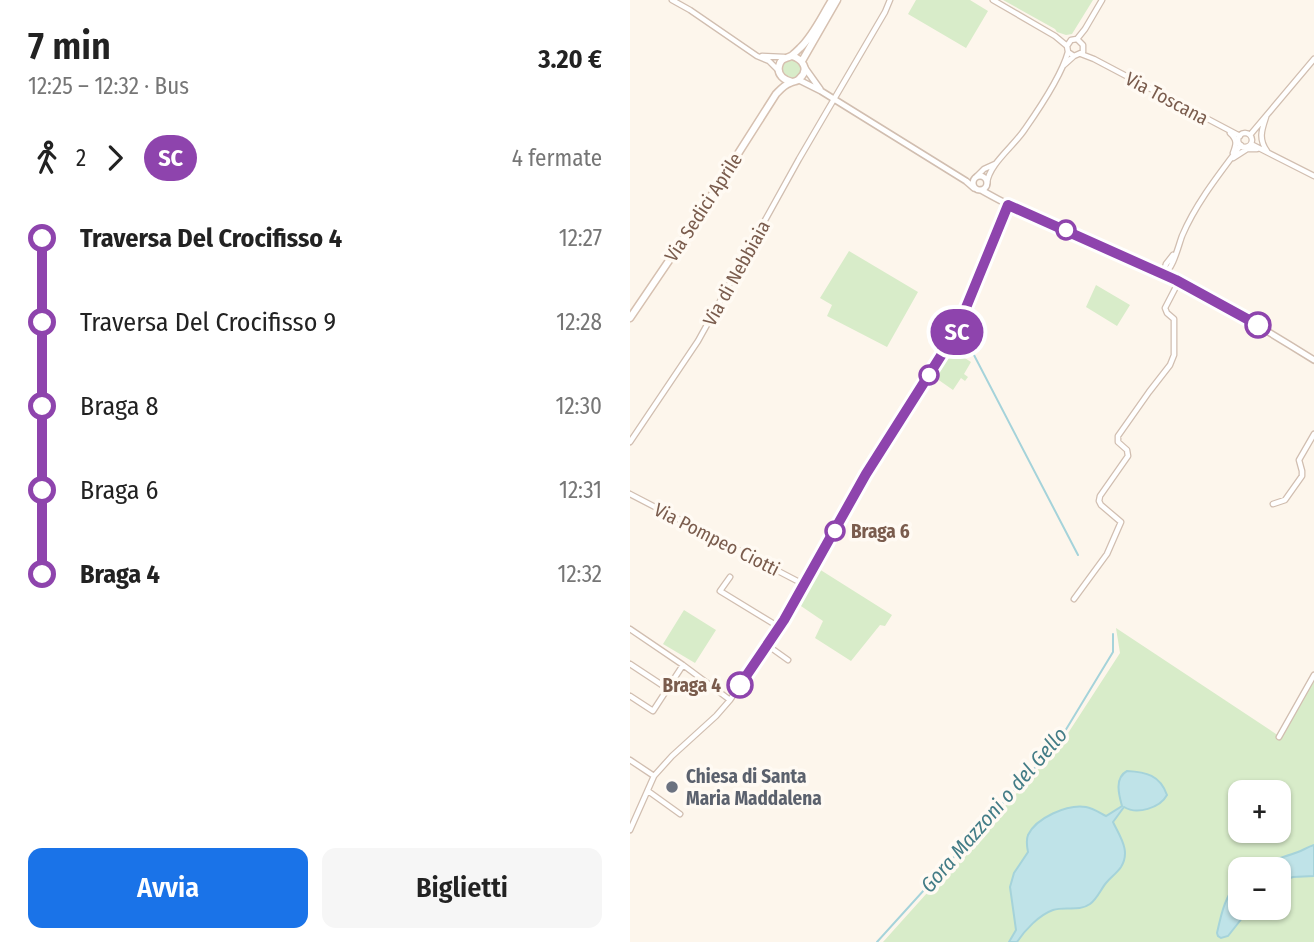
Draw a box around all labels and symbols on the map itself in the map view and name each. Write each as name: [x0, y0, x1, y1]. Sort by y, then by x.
street label: Via Toscana: [1121, 67, 1212, 130]
street label: Via Sedici Aprile: [660, 148, 747, 266]
street label: Via di Nebbiaia: [698, 216, 775, 330]
unlabelled marker: [1056, 220, 1076, 240]
line badge: SC: [926, 309, 988, 355]
unlabelled marker: [1245, 312, 1271, 338]
unlabelled marker: [919, 365, 939, 385]
street label: Via Pompeo Ciotti: [650, 498, 783, 581]
place label: Braga 6: [851, 520, 910, 543]
marker: Braga 6: [825, 521, 845, 541]
marker: Braga 4: [727, 672, 753, 698]
place label: Braga 4: [663, 674, 721, 697]
water label: Gora Mazzoni o del Gello: [915, 722, 1073, 898]
place label: Chiesa di Santa Maria Maddalena: [686, 765, 822, 810]
marker: Chiesa di Santa Maria Maddalena: [664, 779, 680, 795]

